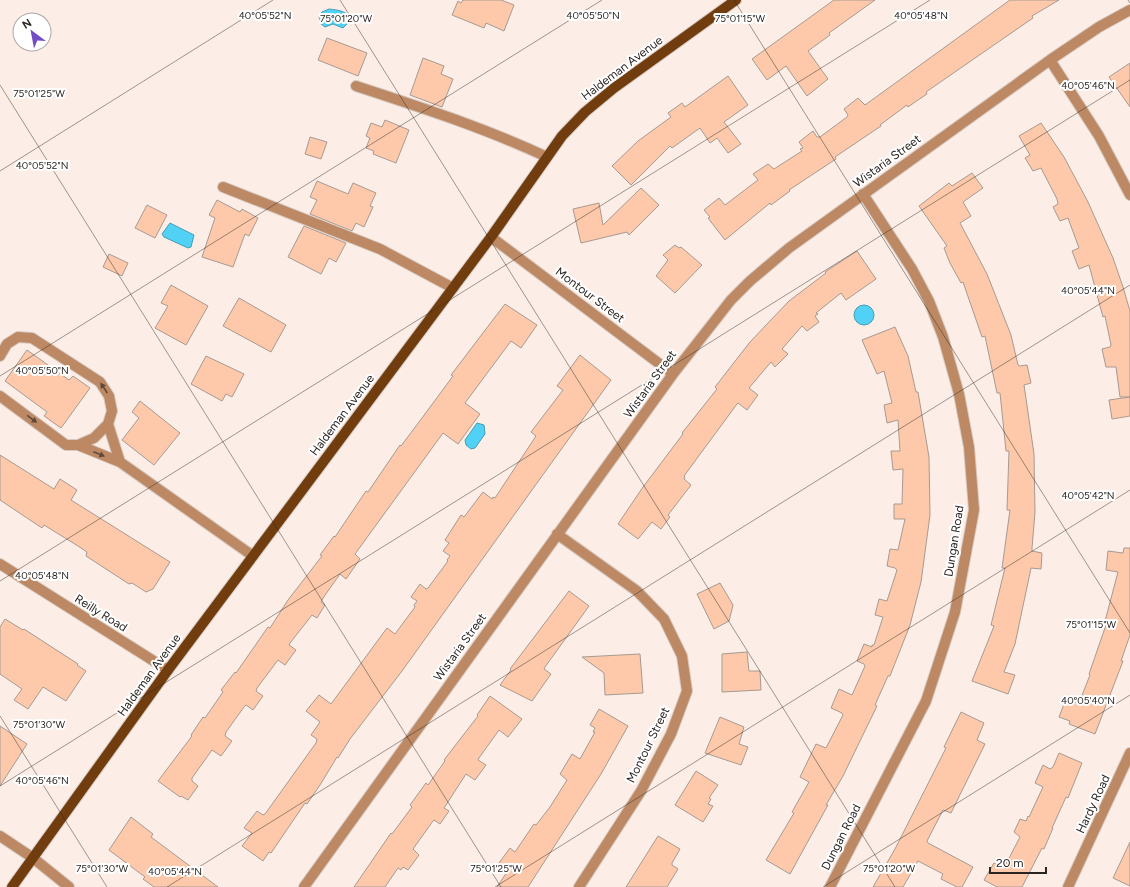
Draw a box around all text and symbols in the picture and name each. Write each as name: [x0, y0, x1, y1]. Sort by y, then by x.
text: 40°05'52"N: [239, 9, 291, 22]
text: 40°05'50"N: [566, 9, 620, 22]
text: 40°05'48"N: [894, 9, 948, 22]
north arrow: [12, 12, 52, 52]
text: 75°01'20"W: [320, 12, 372, 25]
text: 75°01'15"W: [715, 12, 765, 25]
text: N: [20, 16, 34, 32]
street label: Haldeman Avenue: [579, 33, 666, 103]
text: 40°05'46"N: [1061, 79, 1115, 92]
text: 75°01'25"W: [13, 87, 65, 100]
street label: Wistaria Street: [851, 132, 924, 190]
text: 40°05'52"N: [16, 159, 68, 172]
street label: Montour Street: [553, 265, 628, 326]
text: 40°05'44"N: [1061, 284, 1115, 297]
street label: Wistaria Street: [621, 347, 679, 420]
text: 40°05'50"N: [15, 364, 69, 377]
street label: Haldeman Avenue: [307, 371, 377, 458]
one-way arrow: [100, 382, 108, 393]
one-way arrow: [26, 415, 37, 423]
one-way arrow: [93, 451, 105, 457]
text: 40°05'42"N: [1061, 489, 1115, 502]
street label: Dungan Road: [941, 504, 967, 578]
text: 40°05'48"N: [15, 569, 69, 582]
street label: Reilly Road: [72, 591, 130, 635]
street label: Wistaria Street: [431, 610, 489, 683]
text: 75°01'15"W: [1066, 618, 1116, 631]
street label: Haldeman Avenue: [115, 631, 184, 719]
text: 40°05'40"N: [1061, 694, 1115, 707]
street label: Montour Street: [624, 704, 673, 785]
text: 75°01'30"W: [13, 718, 65, 731]
street label: Hardy Road: [1073, 772, 1113, 836]
text: 40°05'46"N: [15, 774, 69, 787]
street label: Dungan Road: [818, 802, 864, 872]
scale bar: [990, 849, 1046, 875]
text: 20 m: [996, 856, 1024, 870]
text: 75°01'30"W: [76, 862, 128, 875]
text: 75°01'25"W: [470, 862, 522, 875]
text: 75°01'20"W: [863, 862, 915, 875]
text: 40°05'44"N: [148, 865, 202, 878]

